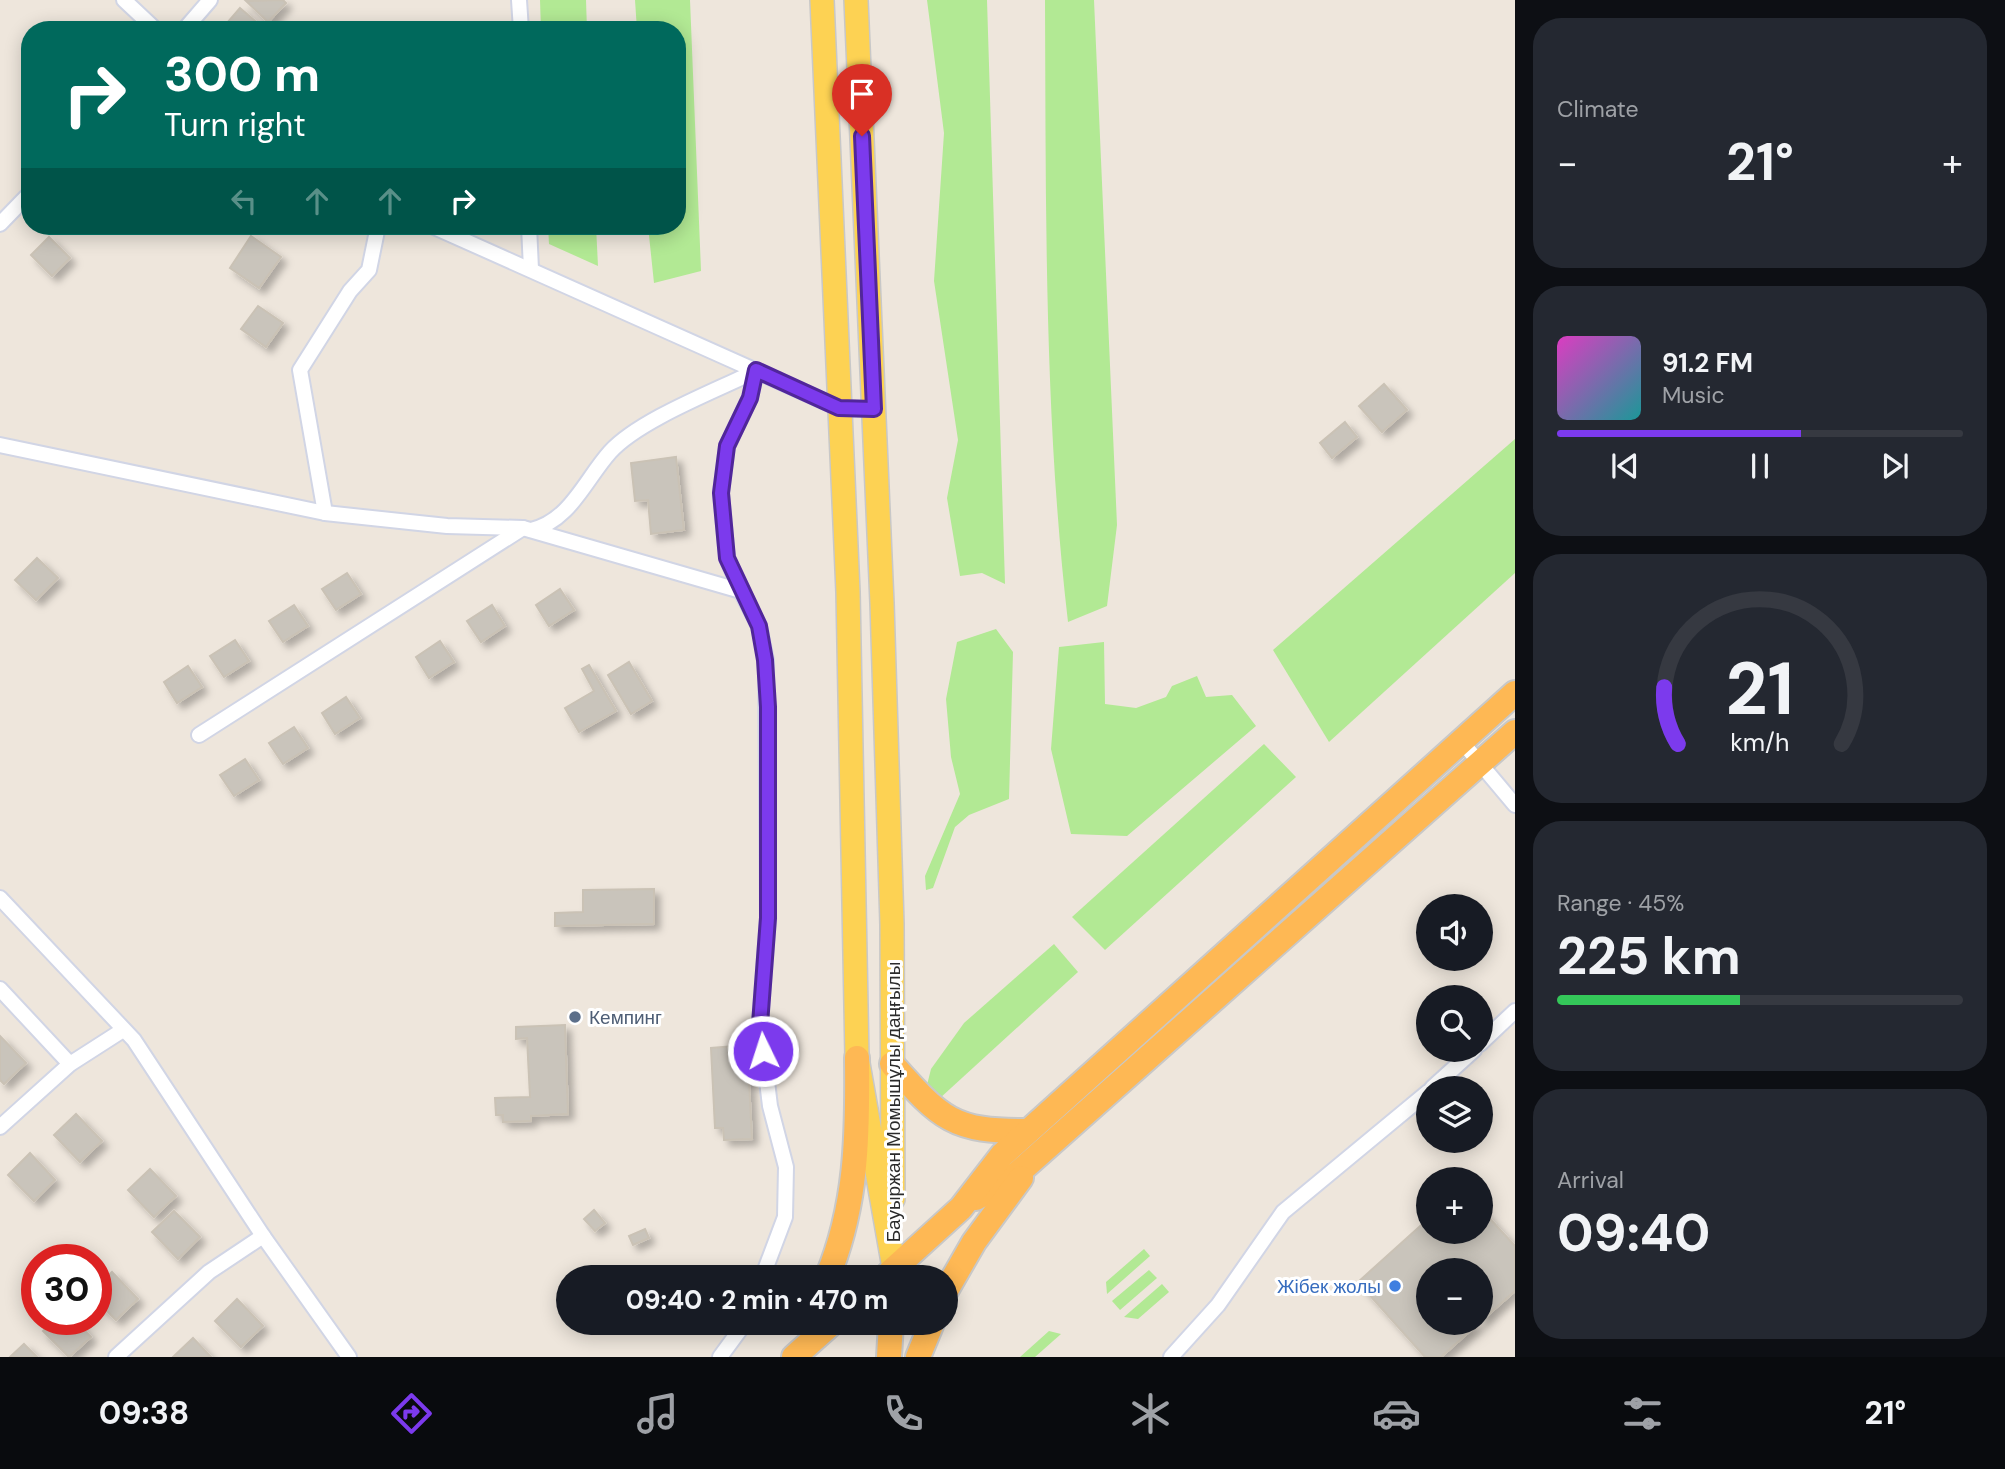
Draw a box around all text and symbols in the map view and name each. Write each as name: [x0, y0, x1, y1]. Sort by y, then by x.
text: 300 m: [164, 42, 320, 106]
icon: right: [49, 49, 140, 140]
pin: [832, 64, 892, 136]
icon: arrive: [843, 75, 881, 113]
text: Climate: [1557, 94, 1639, 124]
text: Turn right: [164, 104, 306, 146]
text: 21°: [1726, 128, 1794, 196]
text: −: [1557, 138, 1578, 188]
text: +: [1942, 138, 1963, 188]
icon: left: [225, 182, 263, 220]
icon: ahead: [298, 182, 336, 220]
icon: ahead: [371, 182, 409, 220]
icon: right: [444, 182, 482, 220]
text: 91.2 FM: [1662, 346, 1753, 380]
text: Music: [1662, 380, 1725, 410]
icon: previous: [1606, 447, 1644, 485]
icon: pause: [1741, 447, 1779, 485]
icon: next: [1876, 447, 1914, 485]
text: 21: [1726, 643, 1794, 738]
text: km/h: [1730, 726, 1790, 759]
text: Range · 45%: [1557, 888, 1684, 918]
map controls: [1416, 894, 1493, 1335]
button: sound: [1416, 894, 1493, 971]
text: 225 km: [1557, 922, 1741, 990]
street label: Бауыржан Момышұлы даңғылы: [881, 962, 906, 1242]
button: search: [1416, 985, 1493, 1062]
place label: Кемпинг: [589, 1005, 662, 1030]
marker: Кемпинг: [567, 1009, 583, 1025]
position arrow: [726, 1014, 800, 1088]
button: layers: [1416, 1076, 1493, 1153]
text: Arrival: [1557, 1165, 1624, 1195]
button: +: [1416, 1167, 1493, 1244]
text: 09:40: [1557, 1199, 1710, 1267]
speed limit sign: 30: [21, 1244, 112, 1335]
button: −: [1416, 1258, 1493, 1335]
place label: Жібек жолы: [1277, 1274, 1381, 1299]
marker: Жібек жолы: [1387, 1278, 1403, 1294]
text: 09:40 · 2 min · 470 m: [626, 1283, 888, 1317]
icon: directions: [387, 1389, 436, 1438]
icon: music: [633, 1389, 682, 1438]
icon: phone: [879, 1389, 928, 1438]
icon: climate: [1126, 1389, 1175, 1438]
icon: car: [1372, 1389, 1421, 1438]
icon: filters: [1618, 1389, 1667, 1438]
text: 09:38: [99, 1392, 189, 1434]
text: 21°: [1864, 1392, 1906, 1434]

